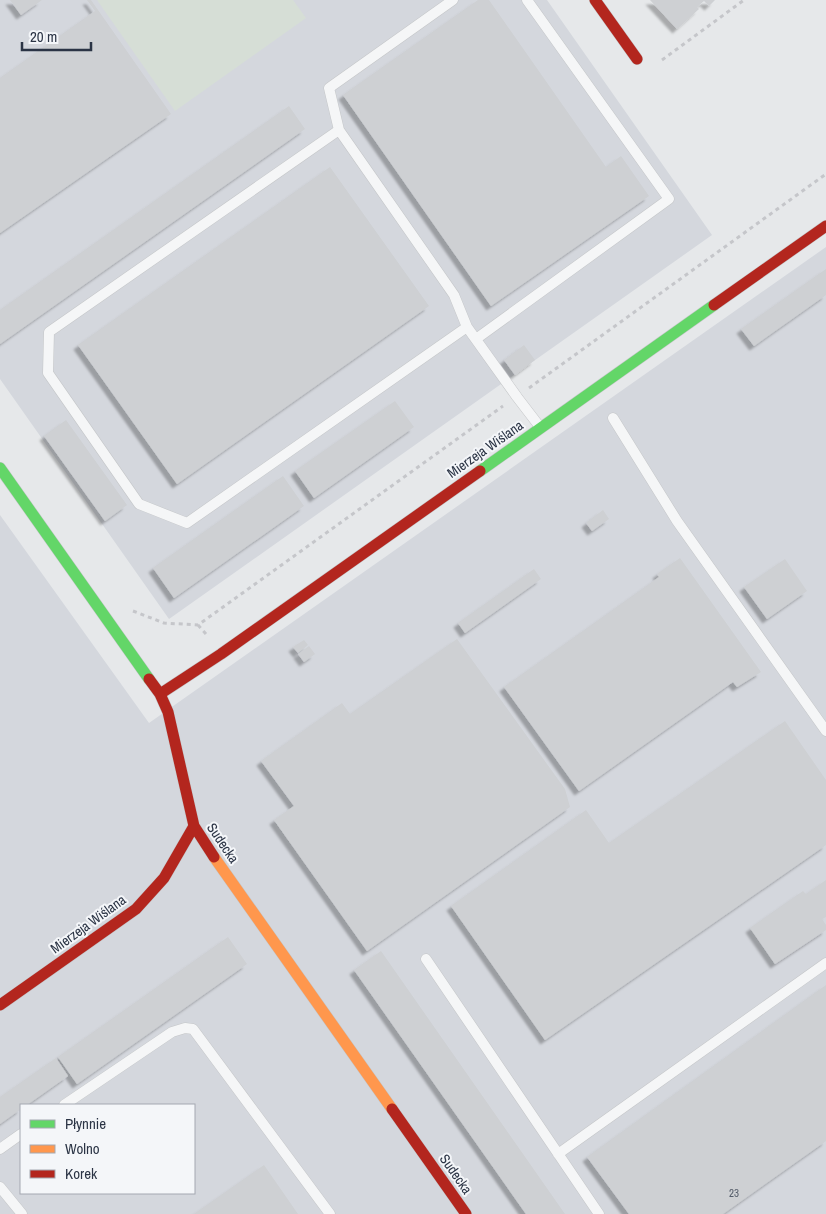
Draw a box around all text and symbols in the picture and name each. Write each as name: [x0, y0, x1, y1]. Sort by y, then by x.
scale bar: [22, 20, 91, 52]
text: 20 m: [30, 26, 57, 47]
street label: Mierzeja Wiślana: [444, 416, 527, 482]
street label: Sudecka: [203, 819, 243, 867]
street label: Mierzeja Wiślana: [47, 890, 130, 957]
legend: [20, 1104, 195, 1194]
text: Płynnie: [65, 1113, 106, 1134]
text: Wolno: [65, 1138, 100, 1159]
street label: Sudecka: [436, 1151, 477, 1198]
text: Korek: [65, 1163, 98, 1184]
house number: 23: [729, 1186, 739, 1200]

